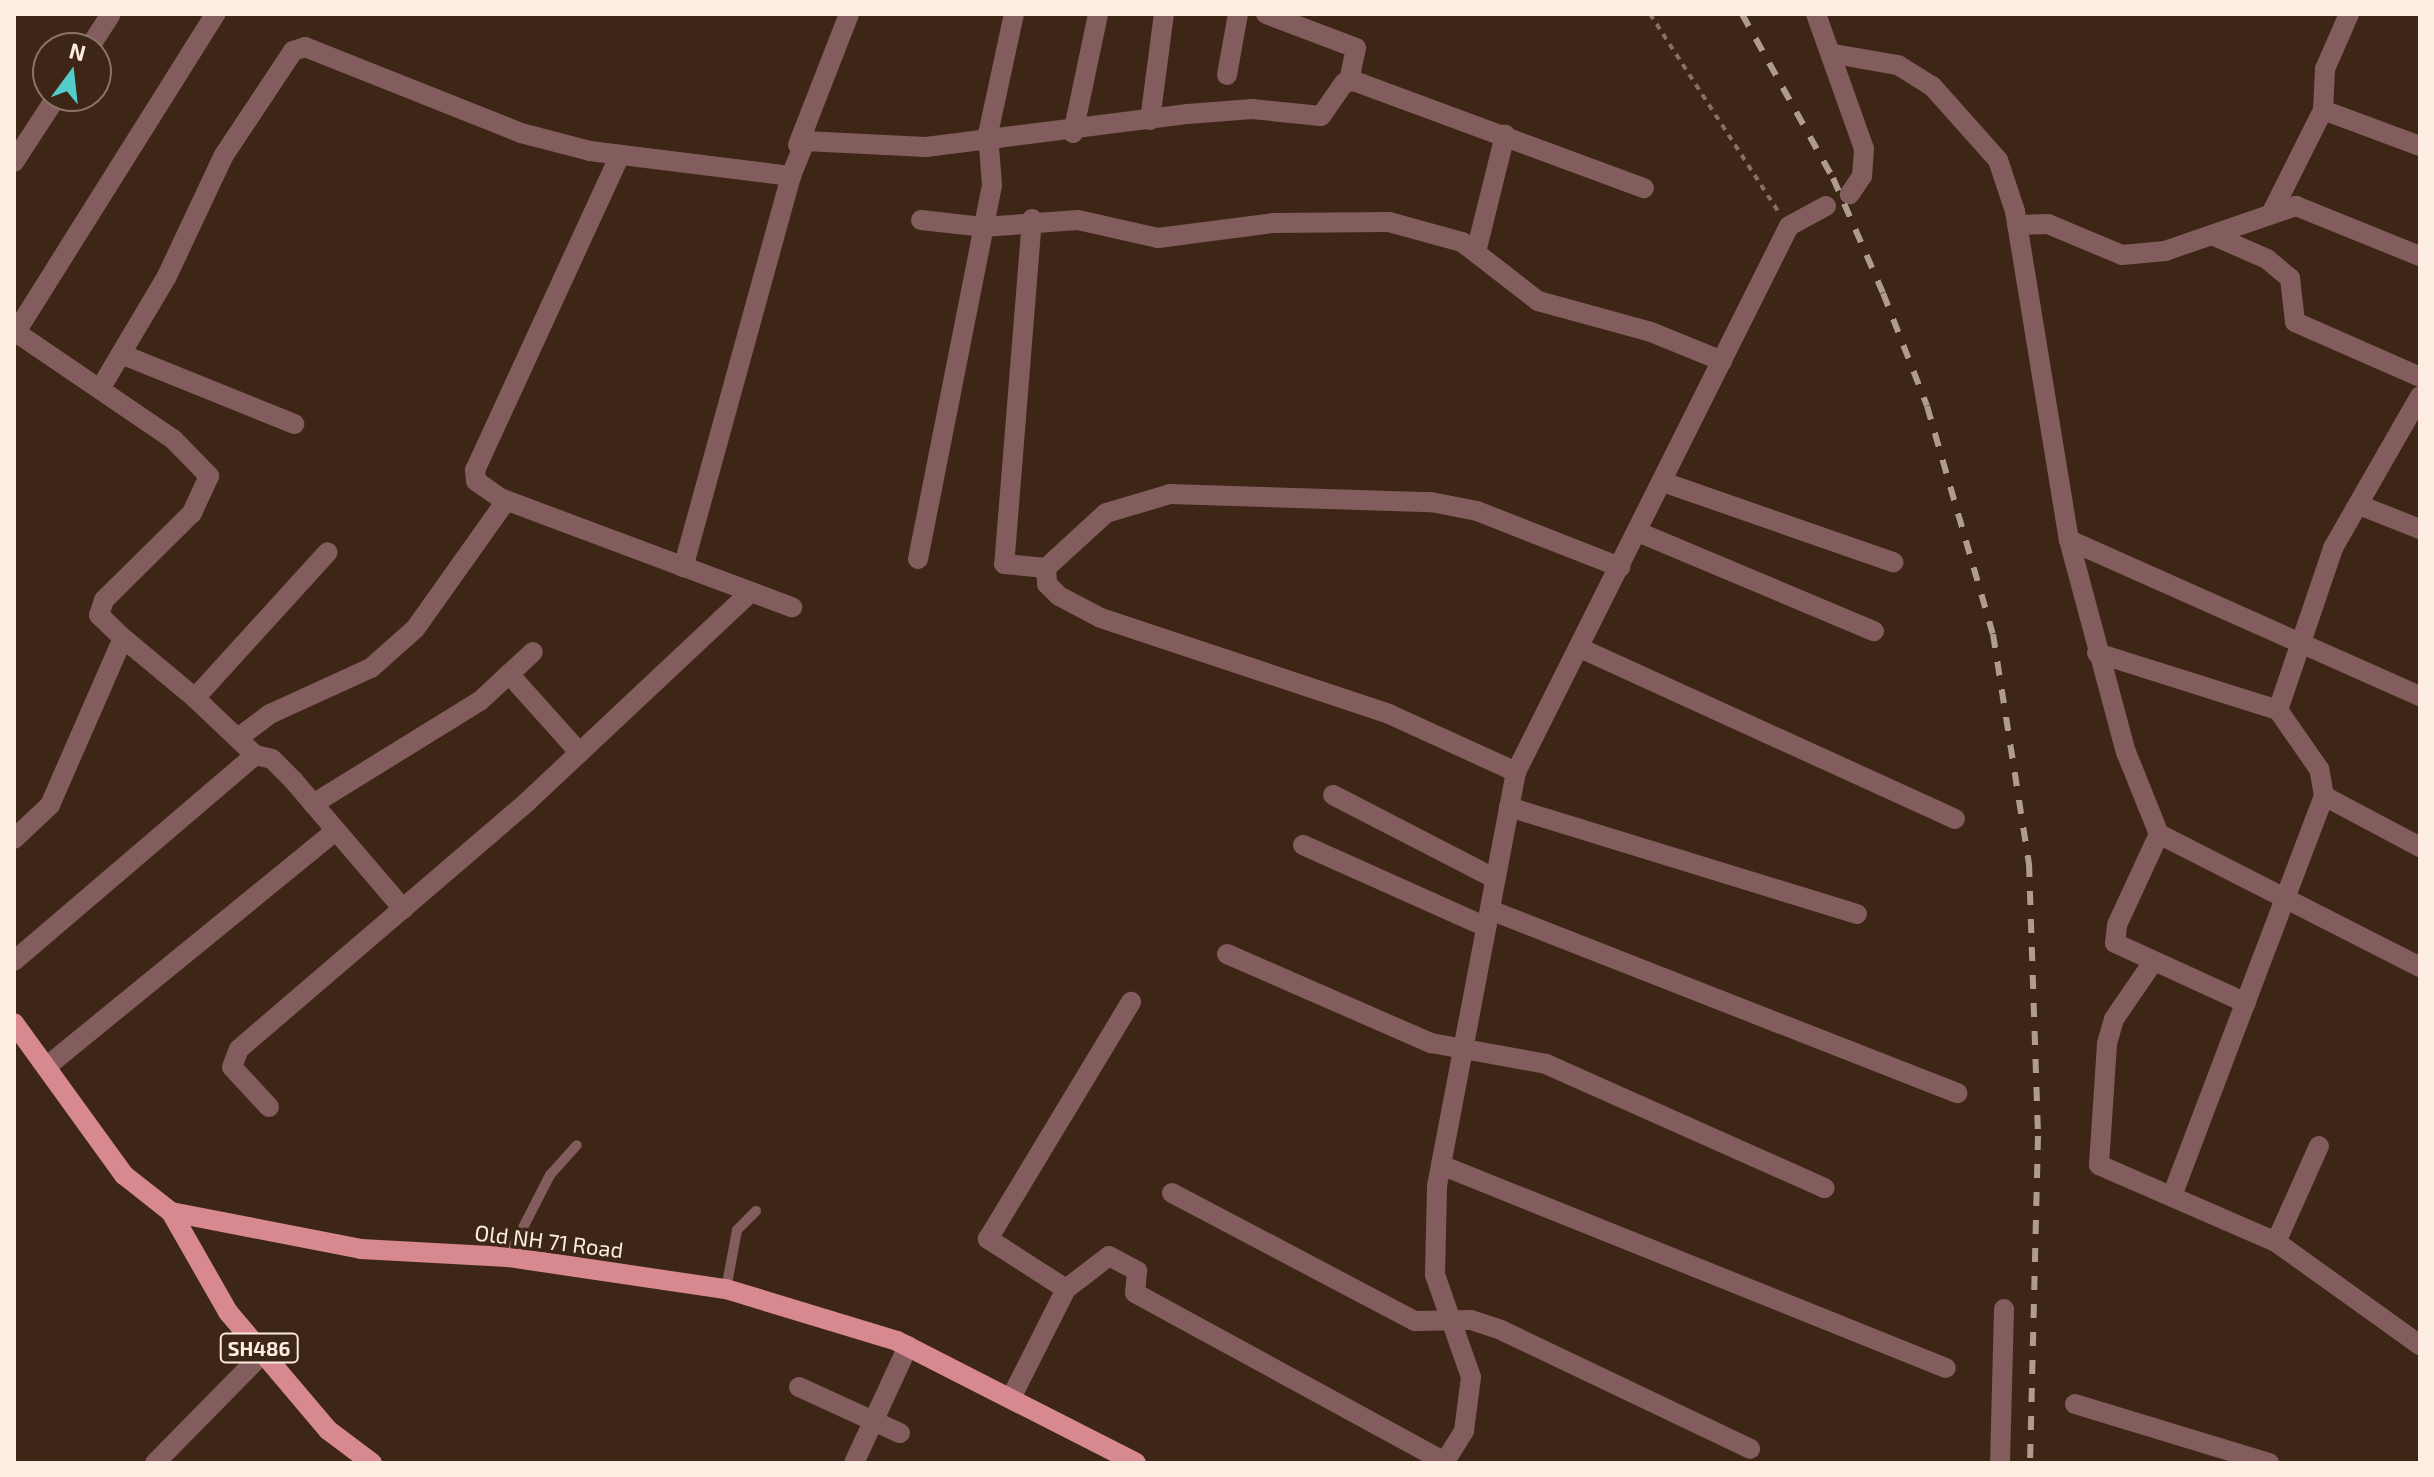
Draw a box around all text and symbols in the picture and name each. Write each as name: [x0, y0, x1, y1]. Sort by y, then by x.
north arrow: [32, 32, 112, 112]
text: N: [67, 36, 89, 65]
street label: Old NH 71 Road: [473, 1219, 625, 1263]
road number: SH486: [219, 1332, 299, 1364]

